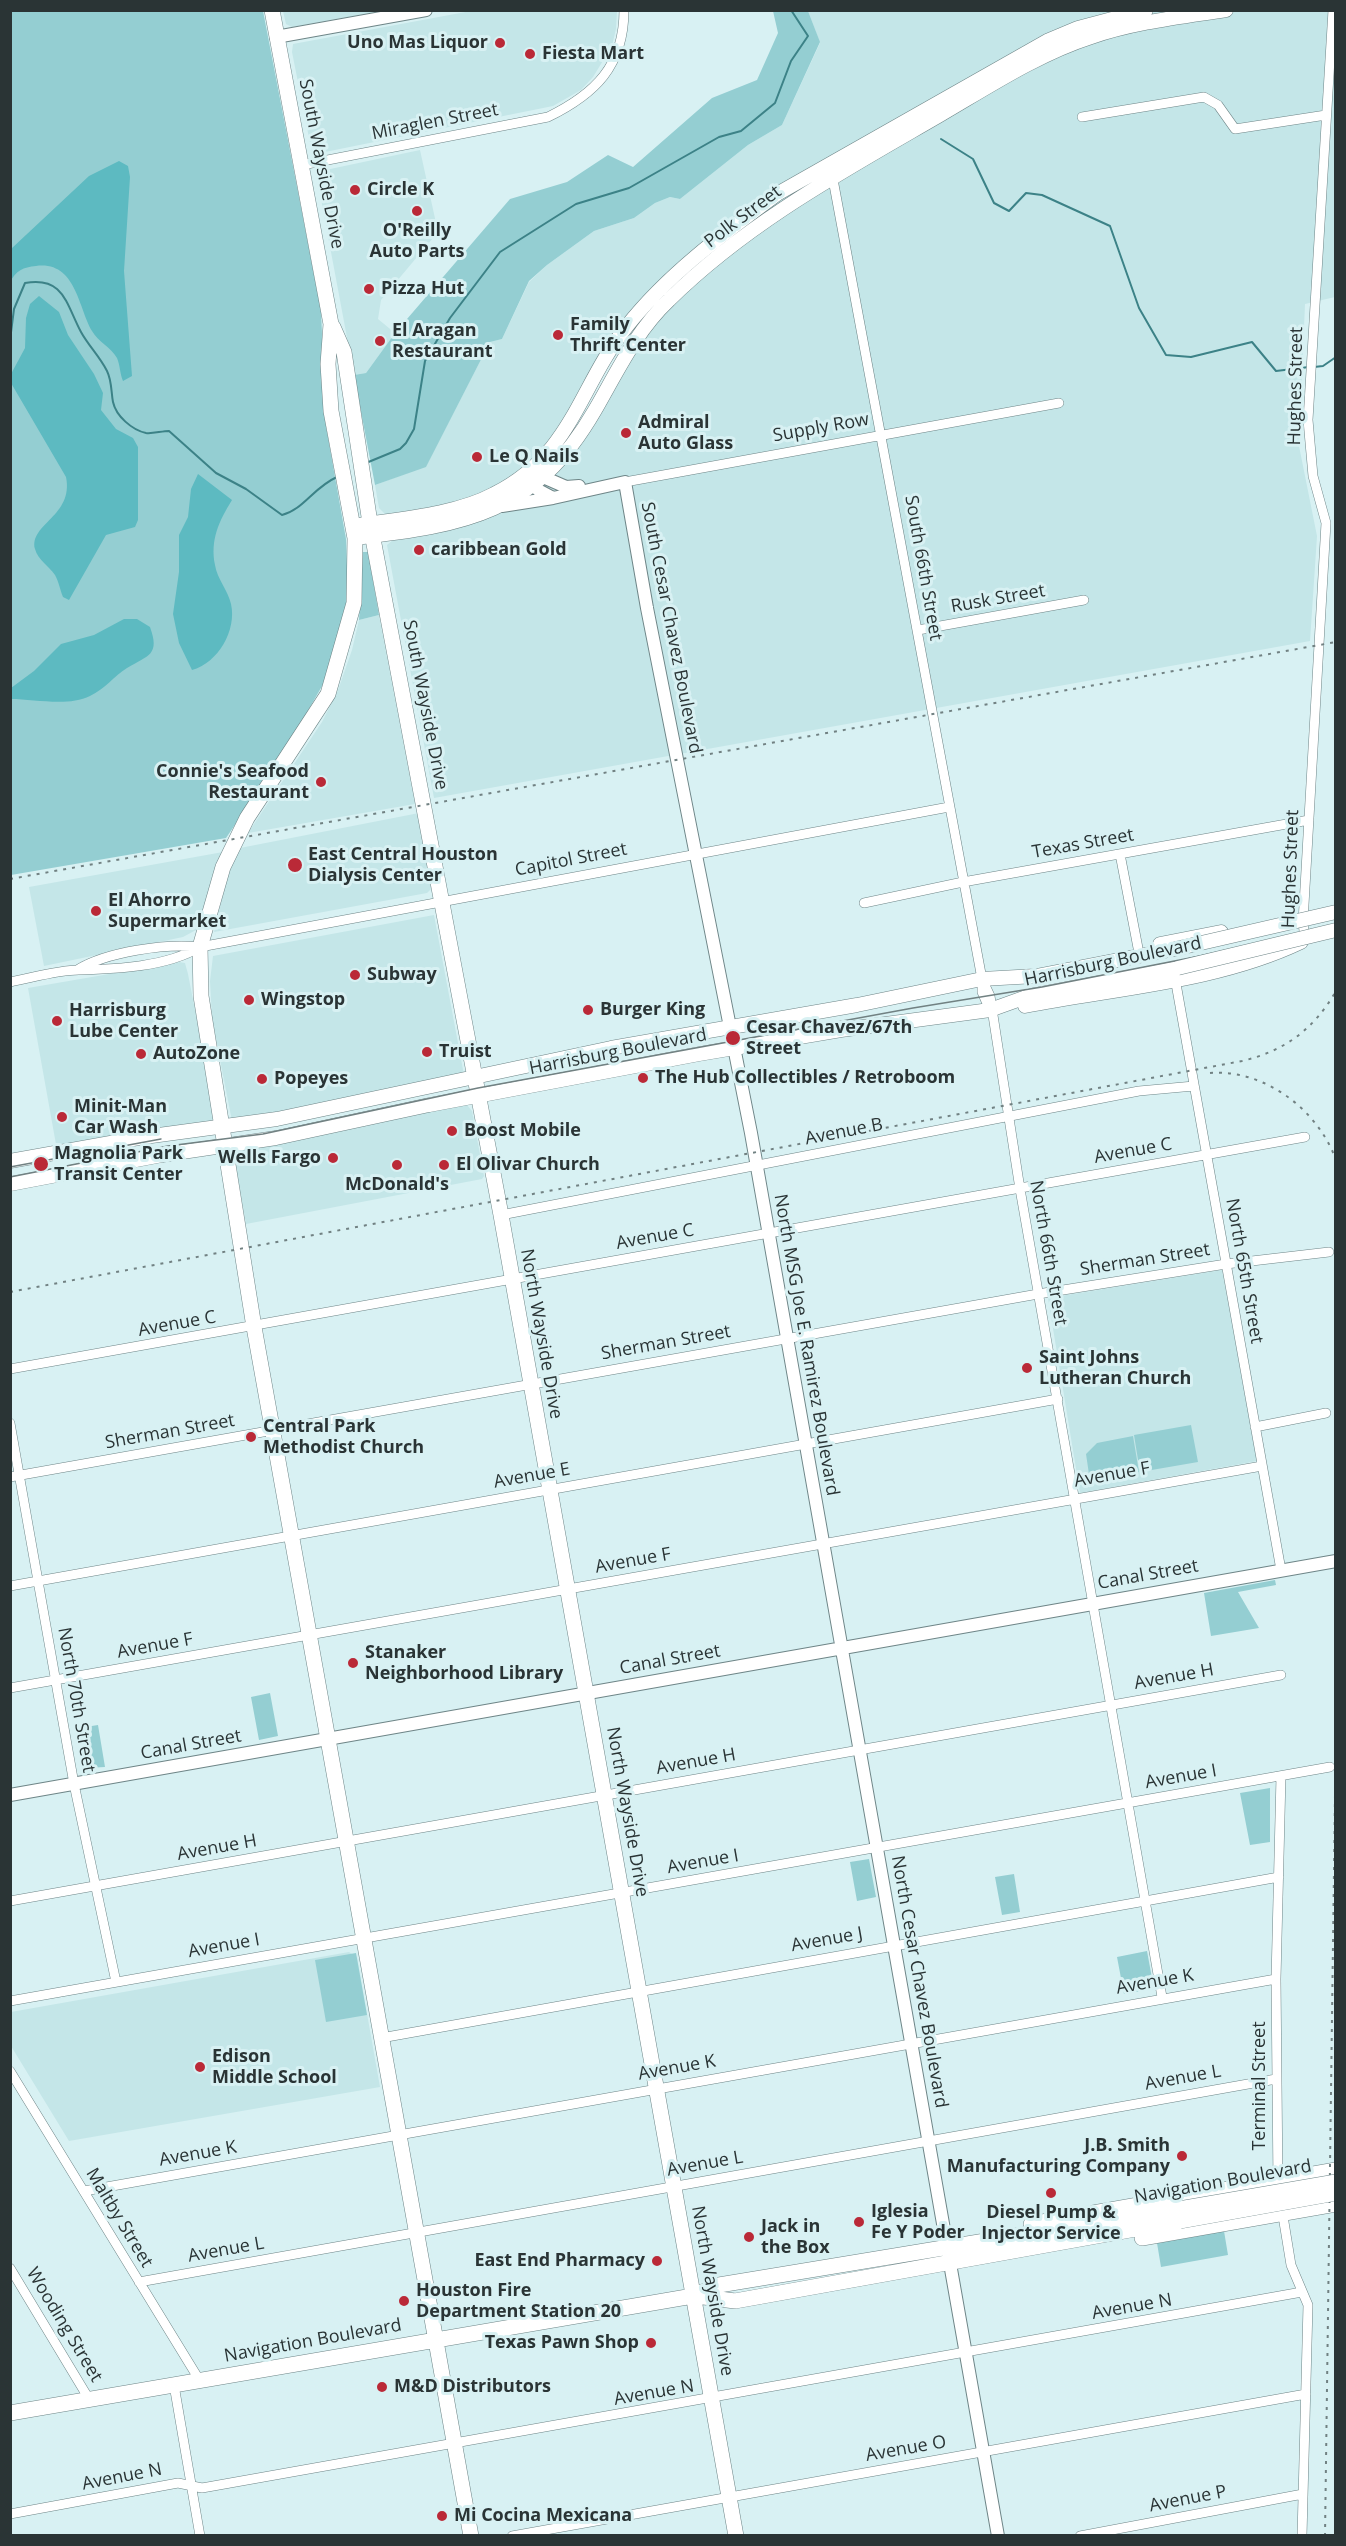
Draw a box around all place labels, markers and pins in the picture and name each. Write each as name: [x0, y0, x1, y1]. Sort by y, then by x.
place label: Uno Mas Liquor: [347, 32, 488, 54]
marker: Uno Mas Liquor: [493, 36, 507, 50]
place label: Fiesta Mart: [542, 43, 644, 65]
marker: Fiesta Mart: [523, 47, 537, 61]
place label: Circle K: [367, 179, 434, 201]
marker: Circle K: [348, 183, 362, 197]
marker: O'Reilly Auto Parts: [410, 204, 424, 218]
place label: O'Reilly Auto Parts: [370, 220, 464, 262]
place label: Pizza Hut: [381, 278, 464, 300]
marker: Pizza Hut: [362, 282, 376, 296]
place label: Family Thrift Center: [570, 314, 686, 356]
place label: El Aragan Restaurant: [392, 320, 493, 362]
marker: Family Thrift Center: [551, 328, 565, 342]
marker: El Aragan Restaurant: [373, 334, 387, 348]
place label: Admiral Auto Glass: [638, 412, 733, 454]
marker: Admiral Auto Glass: [619, 426, 633, 440]
place label: Le Q Nails: [489, 446, 579, 468]
marker: Le Q Nails: [470, 450, 484, 464]
place label: caribbean Gold: [431, 539, 567, 561]
marker: caribbean Gold: [412, 543, 426, 557]
place label: Connie's Seafood Restaurant: [156, 761, 309, 804]
marker: Connie's Seafood Restaurant: [314, 775, 328, 789]
place label: East Central Houston Dialysis Center: [308, 844, 498, 886]
marker: East Central Houston Dialysis Center: [286, 856, 304, 874]
place label: El Ahorro Supermarket: [108, 890, 226, 932]
marker: El Ahorro Supermarket: [89, 904, 103, 918]
place label: Subway: [367, 964, 437, 986]
marker: Subway: [348, 968, 362, 982]
place label: Wingstop: [261, 989, 345, 1011]
marker: Wingstop: [242, 993, 256, 1007]
place label: Burger King: [600, 999, 705, 1021]
place label: Harrisburg Lube Center: [69, 1000, 178, 1042]
marker: Burger King: [581, 1003, 595, 1017]
marker: Harrisburg Lube Center: [50, 1014, 64, 1028]
place label: Cesar Chavez/67th Street: [746, 1017, 912, 1060]
marker: Cesar Chavez/67th Street: [724, 1029, 742, 1047]
place label: Truist: [439, 1041, 492, 1063]
place label: AutoZone: [153, 1043, 240, 1065]
marker: Truist: [420, 1045, 434, 1059]
marker: AutoZone: [134, 1047, 148, 1061]
place label: The Hub Collectibles / Retroboom: [655, 1067, 955, 1089]
place label: Popeyes: [274, 1068, 348, 1090]
marker: The Hub Collectibles / Retroboom: [636, 1071, 650, 1085]
marker: Popeyes: [255, 1072, 269, 1086]
place label: Minit-Man Car Wash: [74, 1096, 167, 1138]
marker: Minit-Man Car Wash: [55, 1110, 69, 1124]
place label: Boost Mobile: [464, 1120, 581, 1142]
marker: Boost Mobile: [445, 1124, 459, 1138]
place label: Magnolia Park Transit Center: [54, 1143, 183, 1186]
place label: Wells Fargo: [218, 1147, 321, 1169]
marker: Wells Fargo: [326, 1151, 340, 1165]
place label: El Olivar Church: [456, 1154, 600, 1176]
marker: Magnolia Park Transit Center: [32, 1155, 50, 1173]
marker: McDonald's: [390, 1158, 404, 1172]
marker: El Olivar Church: [437, 1158, 451, 1172]
place label: McDonald's: [345, 1174, 449, 1196]
place label: Saint Johns Lutheran Church: [1039, 1347, 1191, 1390]
marker: Saint Johns Lutheran Church: [1020, 1361, 1034, 1375]
place label: Central Park Methodist Church: [263, 1416, 424, 1458]
marker: Central Park Methodist Church: [244, 1430, 258, 1444]
place label: Stanaker Neighborhood Library: [365, 1642, 563, 1684]
marker: Stanaker Neighborhood Library: [346, 1656, 360, 1670]
place label: Edison Middle School: [212, 2046, 337, 2088]
marker: Edison Middle School: [193, 2060, 207, 2074]
place label: J.B. Smith Manufacturing Company: [947, 2135, 1170, 2178]
marker: J.B. Smith Manufacturing Company: [1175, 2149, 1189, 2163]
marker: Diesel Pump & Injector Service: [1044, 2186, 1058, 2200]
place label: Iglesia Fe Y Poder: [871, 2201, 965, 2244]
place label: Diesel Pump & Injector Service: [981, 2202, 1121, 2244]
marker: Iglesia Fe Y Poder: [852, 2215, 866, 2229]
place label: Jack in the Box: [761, 2216, 830, 2258]
marker: Jack in the Box: [742, 2230, 756, 2244]
place label: East End Pharmacy: [474, 2250, 645, 2272]
marker: East End Pharmacy: [650, 2254, 664, 2268]
place label: Houston Fire Department Station 20: [416, 2280, 621, 2322]
marker: Houston Fire Department Station 20: [397, 2294, 411, 2308]
place label: Texas Pawn Shop: [485, 2332, 639, 2354]
marker: Texas Pawn Shop: [644, 2336, 658, 2350]
place label: M&D Distributors: [394, 2376, 551, 2398]
marker: M&D Distributors: [375, 2380, 389, 2394]
place label: Mi Cocina Mexicana: [454, 2505, 632, 2527]
marker: Mi Cocina Mexicana: [435, 2509, 449, 2523]

